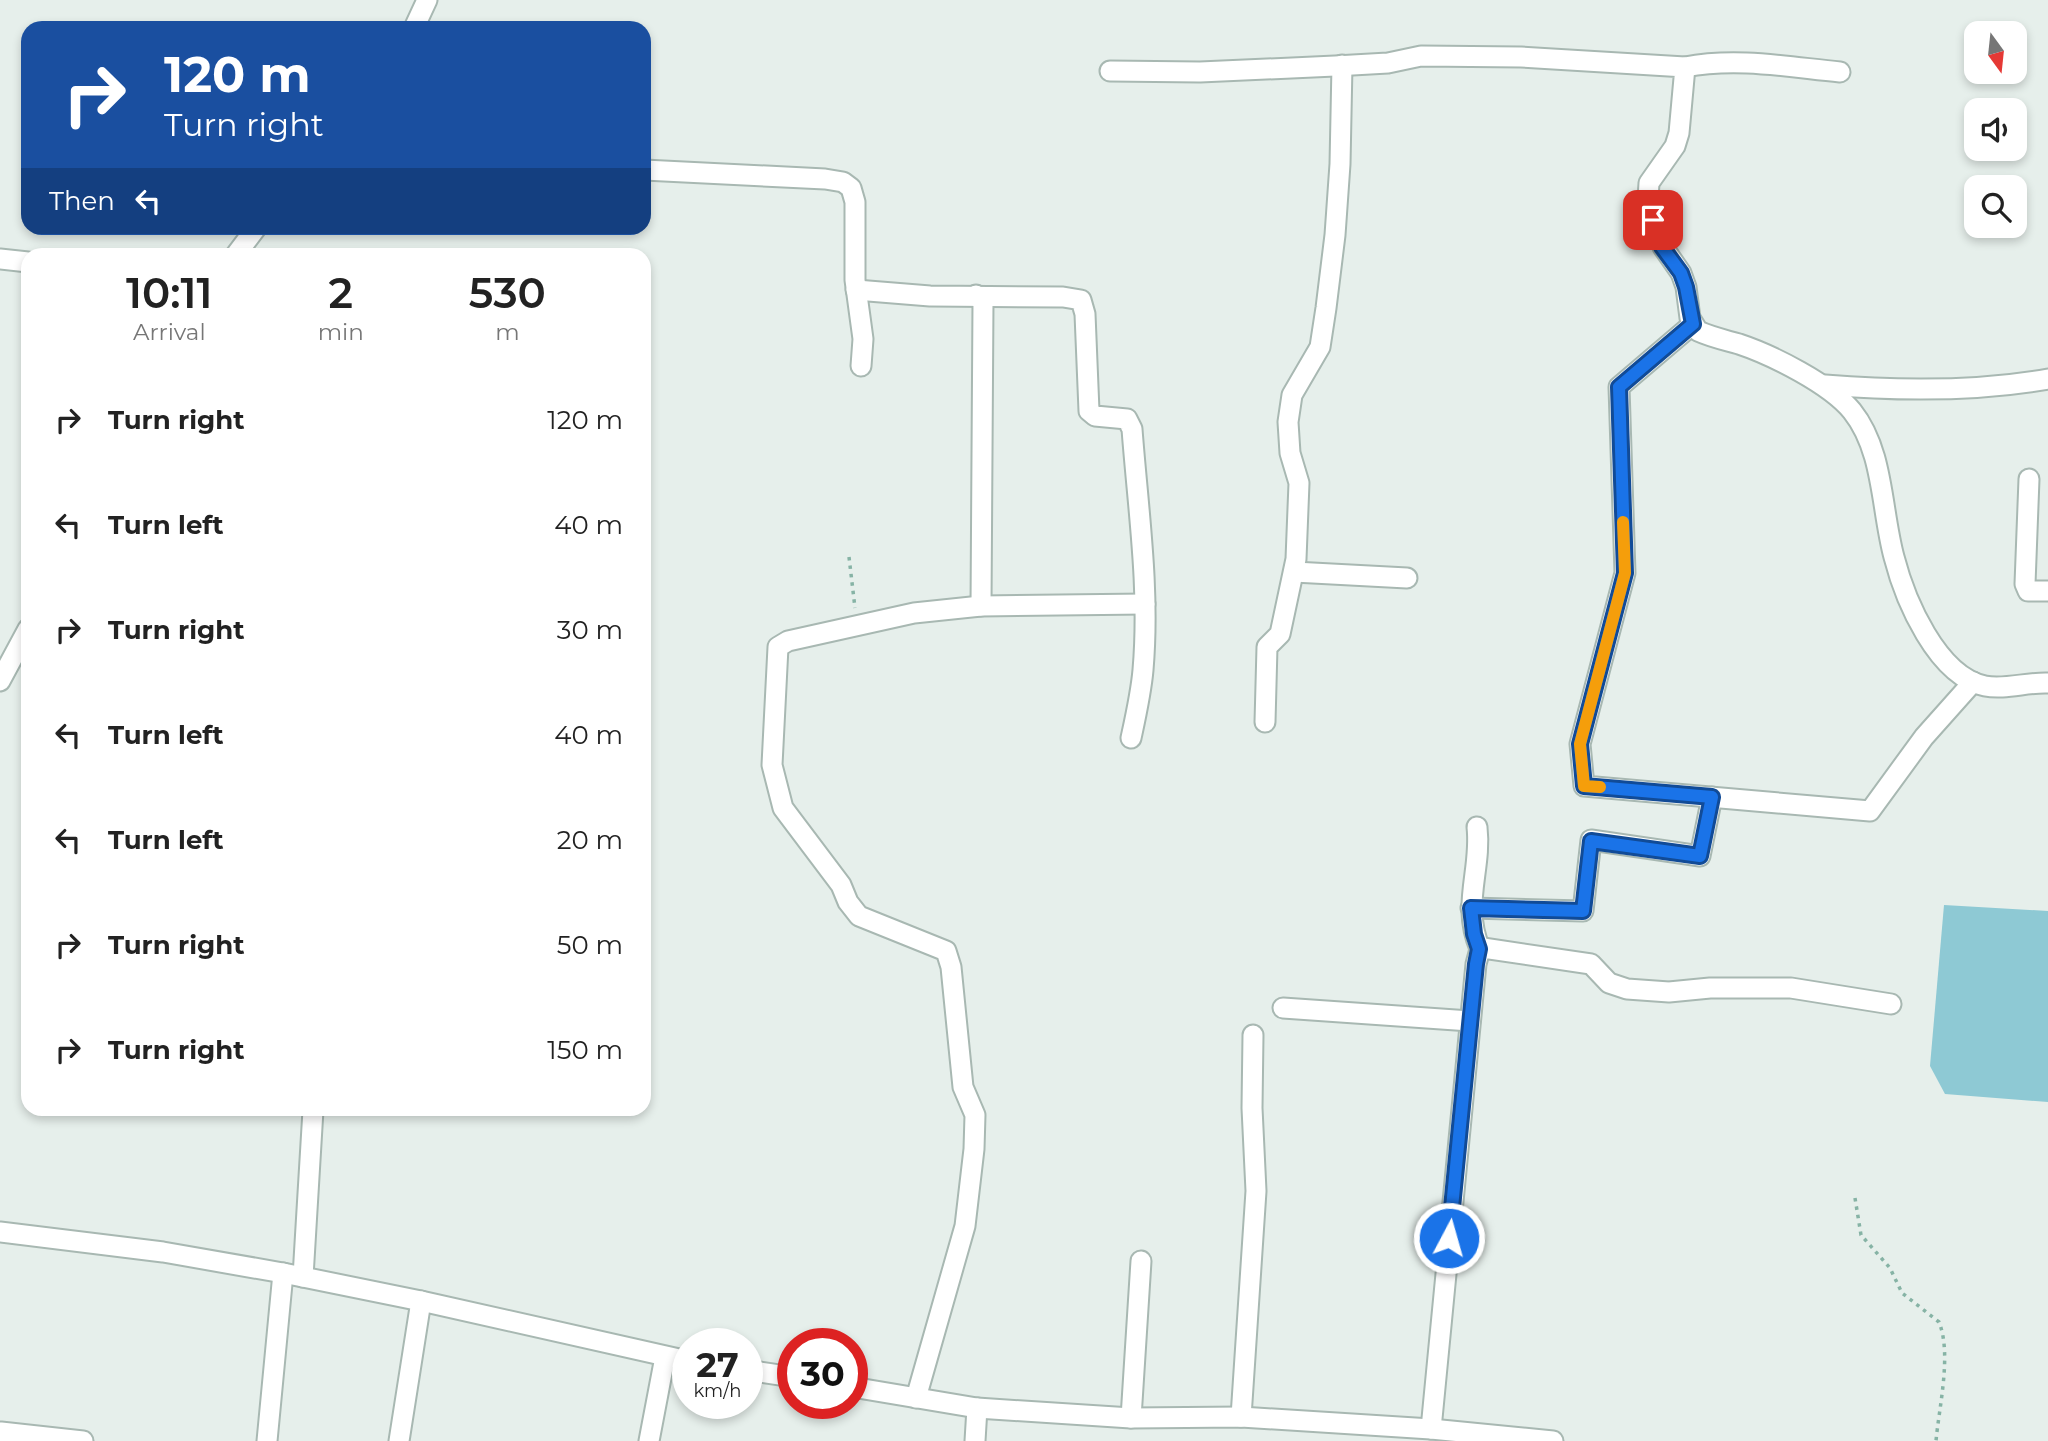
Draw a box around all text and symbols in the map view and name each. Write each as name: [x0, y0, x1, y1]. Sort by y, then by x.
north arrow: [1964, 21, 2026, 84]
map controls: [1964, 21, 2027, 238]
text: 120 m: [164, 45, 311, 104]
icon: right: [49, 49, 140, 140]
button: sound: [1964, 98, 2027, 161]
text: Turn right: [164, 105, 324, 144]
button: search: [1964, 175, 2027, 238]
icon: left: [129, 182, 167, 220]
text: Then: [49, 185, 115, 217]
pin: [1623, 190, 1683, 250]
icon: arrive: [1634, 201, 1672, 239]
text: 10:11: [126, 267, 213, 319]
text: 2: [329, 267, 353, 319]
text: 530: [469, 267, 546, 319]
text: Arrival: [133, 318, 206, 346]
text: min: [318, 318, 364, 346]
text: m: [495, 318, 520, 346]
icon: right: [49, 401, 87, 439]
text: Turn right: [108, 404, 244, 436]
text: 120 m: [547, 404, 623, 436]
icon: left: [49, 506, 87, 544]
text: Turn left: [108, 509, 224, 541]
text: 40 m: [554, 509, 623, 541]
icon: right: [49, 611, 87, 649]
text: Turn right: [108, 614, 244, 646]
text: 30 m: [557, 614, 623, 646]
icon: left: [49, 716, 87, 754]
text: Turn left: [108, 719, 224, 751]
text: 40 m: [554, 719, 623, 751]
icon: left: [49, 821, 87, 859]
text: Turn left: [108, 824, 224, 856]
text: 20 m: [557, 824, 623, 856]
icon: right: [49, 926, 87, 964]
text: Turn right: [108, 929, 244, 961]
text: 50 m: [557, 929, 623, 961]
icon: right: [49, 1031, 87, 1069]
text: Turn right: [108, 1034, 244, 1066]
text: 150 m: [547, 1034, 623, 1066]
position arrow: [1412, 1201, 1486, 1275]
speed limit sign: 30: [777, 1328, 868, 1419]
text: 27: [696, 1343, 739, 1386]
text: km/h: [693, 1380, 742, 1402]

